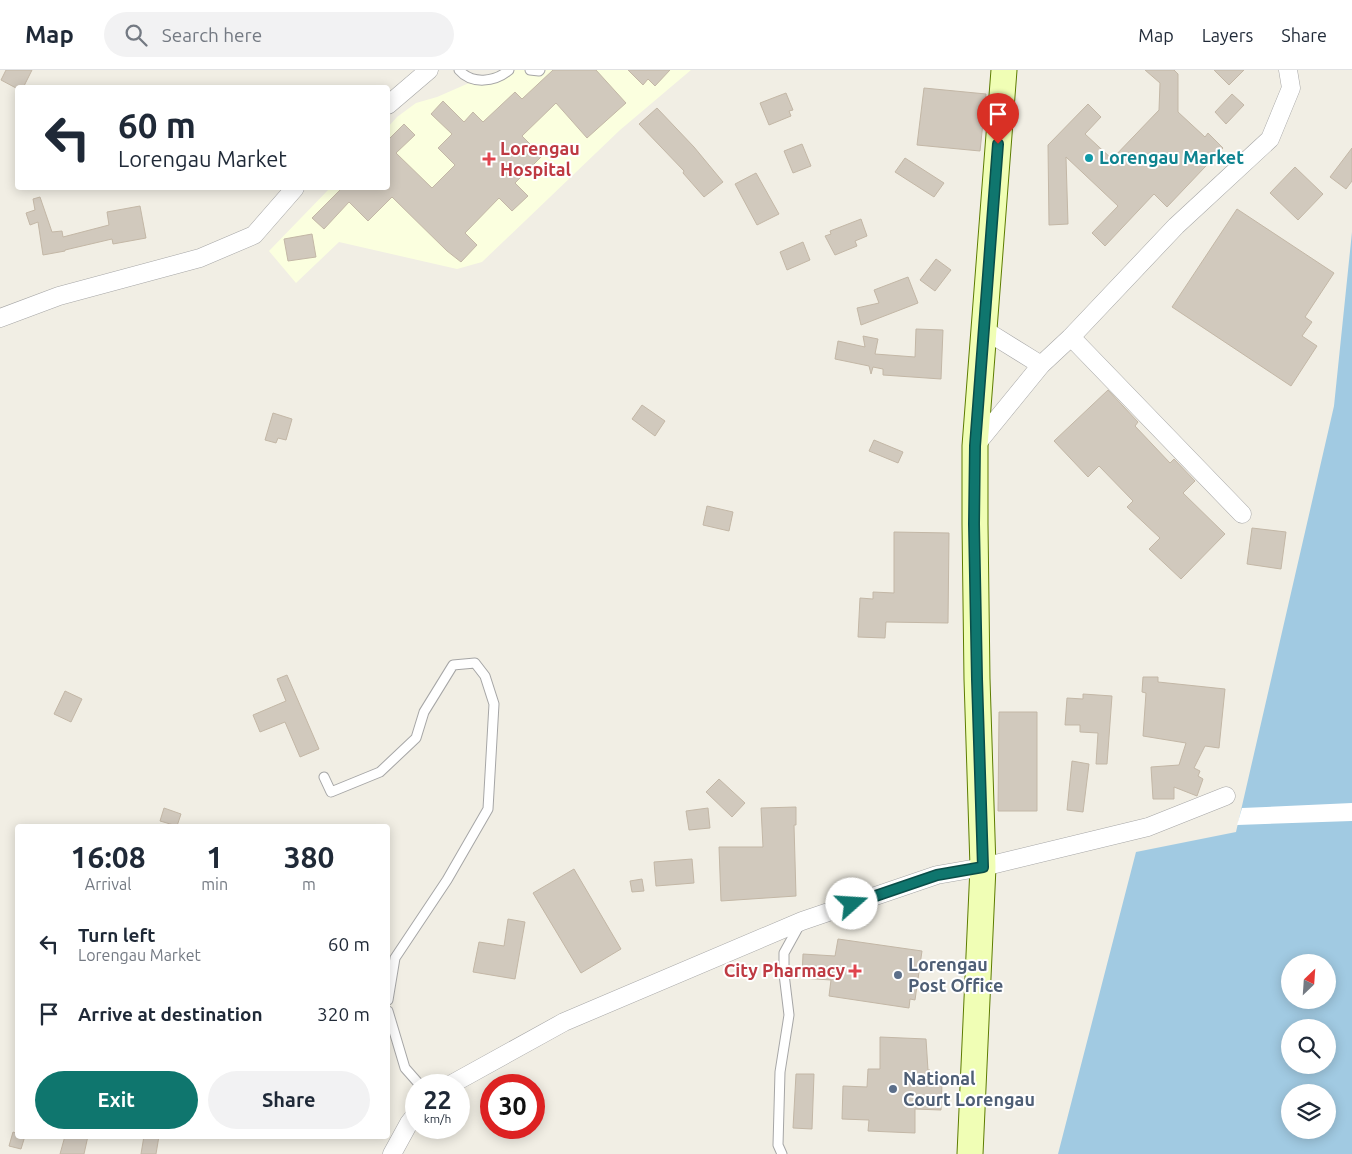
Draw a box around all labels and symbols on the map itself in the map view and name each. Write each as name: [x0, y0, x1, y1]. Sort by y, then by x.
pin: [977, 93, 1019, 144]
place label: Lorengau Hospital: [500, 138, 580, 179]
place label: Lorengau Market: [1099, 147, 1244, 167]
marker: Lorengau Hospital: [482, 152, 496, 166]
marker: Lorengau Market: [1083, 152, 1095, 164]
position arrow: [825, 877, 877, 929]
place label: Lorengau Post Office: [908, 954, 1003, 995]
north arrow: [1281, 954, 1336, 1009]
place label: City Pharmacy: [724, 960, 845, 980]
marker: City Pharmacy: [849, 965, 861, 977]
marker: Lorengau Post Office: [892, 969, 904, 981]
place label: National Court Lorengau: [903, 1068, 1035, 1109]
speed limit sign: 30: [480, 1074, 545, 1139]
marker: National Court Lorengau: [887, 1083, 899, 1095]

